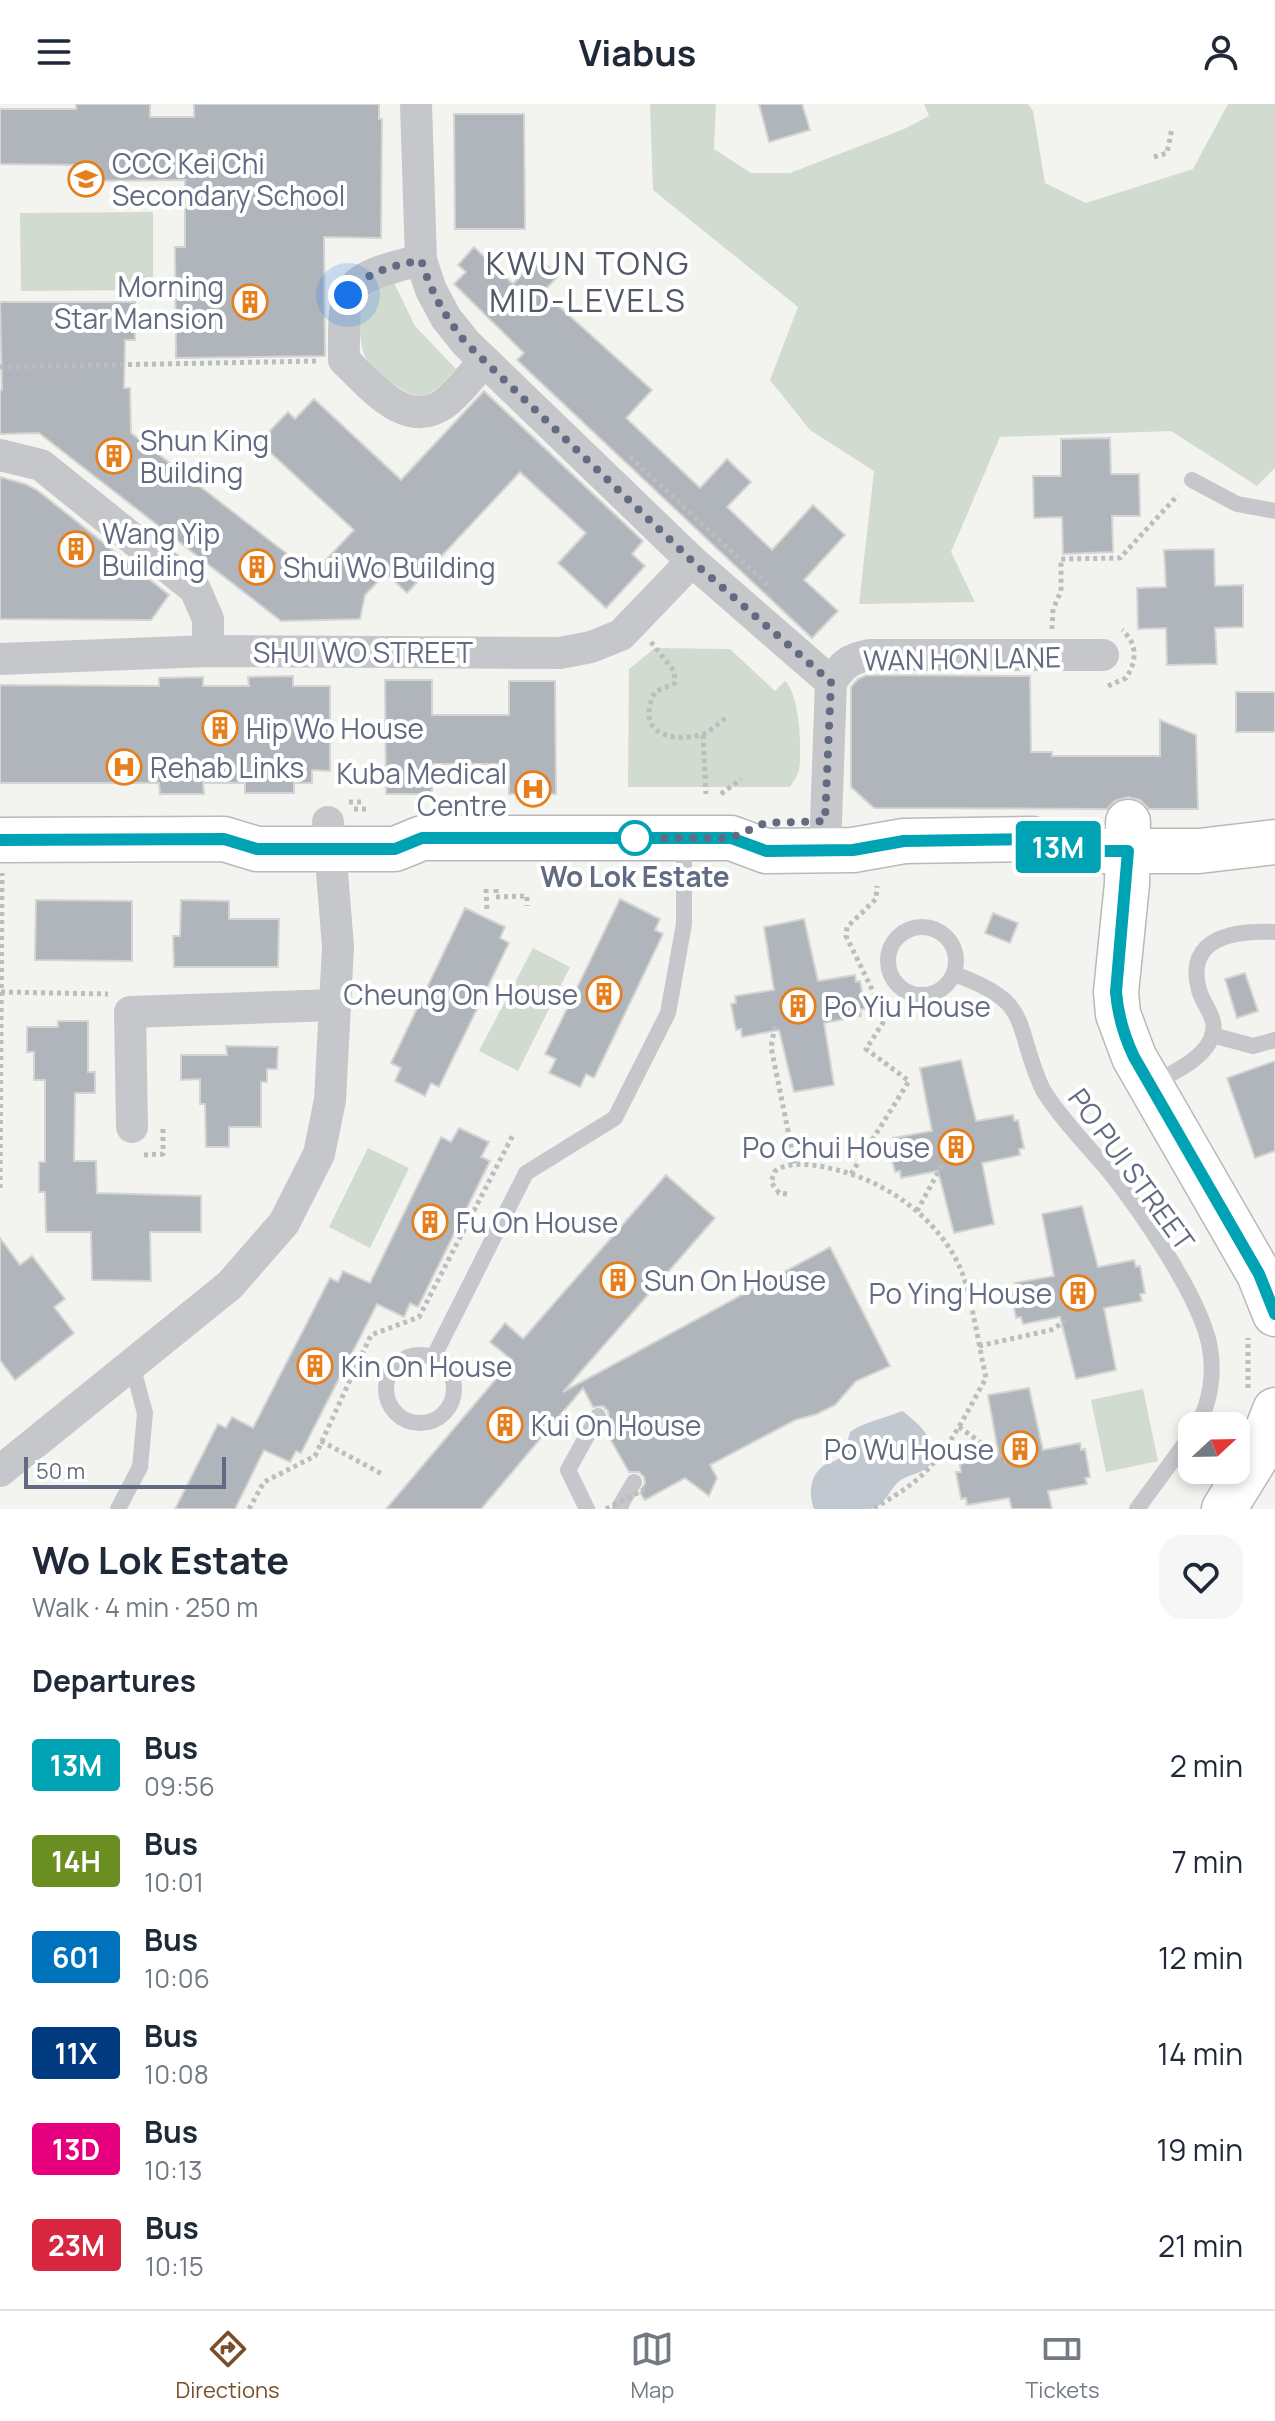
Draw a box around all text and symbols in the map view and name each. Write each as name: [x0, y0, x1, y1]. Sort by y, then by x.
text: Viabus: [579, 28, 696, 77]
icon: menu: [32, 30, 76, 74]
icon: person: [1199, 30, 1243, 74]
place label: CCC Kei Chi Secondary School: [112, 144, 345, 214]
school or university icon: CCC Kei Chi Secondary School: [67, 160, 105, 198]
district label: KWUN TONG MID-LEVELS: [486, 241, 690, 322]
place label: Morning Star Mansion: [54, 267, 224, 337]
your location: [328, 275, 368, 315]
building icon: Morning Star Mansion: [231, 283, 269, 321]
place label: Shun King Building: [140, 421, 269, 491]
building icon: Shun King Building: [95, 437, 133, 475]
place label: Wang Yip Building: [102, 514, 220, 584]
building icon: Wang Yip Building: [57, 530, 95, 568]
building icon: Shui Wo Building: [238, 548, 276, 586]
place label: Shui Wo Building: [283, 548, 496, 586]
street label: SHUI WO STREET: [253, 633, 473, 671]
street label: WAN HON LANE: [863, 637, 1061, 679]
building icon: Hip Wo House: [201, 709, 239, 747]
place label: Hip Wo House: [246, 709, 424, 747]
hospital icon: Rehab Links: [105, 748, 143, 786]
place label: Rehab Links: [150, 748, 304, 786]
place label: Kuba Medical Centre: [336, 754, 507, 824]
hospital icon: Kuba Medical Centre: [514, 770, 552, 808]
marker: Wo Lok Estate: [618, 821, 652, 855]
line badge: 13M: [1012, 821, 1104, 873]
text: 13M: [1032, 828, 1084, 866]
place label: Wo Lok Estate: [540, 857, 730, 895]
place label: Cheung On House: [344, 975, 578, 1013]
building icon: Cheung On House: [585, 975, 623, 1013]
building icon: Po Yiu House: [779, 987, 817, 1025]
place label: Po Yiu House: [824, 987, 991, 1025]
street label: PO PUI STREET: [1060, 1080, 1204, 1258]
place label: Po Chui House: [742, 1128, 930, 1166]
building icon: Po Chui House: [937, 1128, 975, 1166]
building icon: Fu On House: [411, 1203, 449, 1241]
place label: Fu On House: [456, 1203, 618, 1241]
building icon: Sun On House: [599, 1261, 637, 1299]
place label: Sun On House: [644, 1261, 826, 1299]
place label: Po Ying House: [869, 1274, 1052, 1312]
building icon: Po Ying House: [1059, 1274, 1097, 1312]
building icon: Kin On House: [296, 1347, 334, 1385]
place label: Kin On House: [341, 1347, 512, 1385]
building icon: Kui On House: [486, 1406, 524, 1444]
place label: Kui On House: [531, 1406, 701, 1444]
north arrow: [1178, 1412, 1250, 1484]
map controls: [1178, 1412, 1250, 1484]
place label: Po Wu House: [824, 1430, 994, 1468]
building icon: Po Wu House: [1001, 1430, 1039, 1468]
scale bar: [24, 1453, 226, 1489]
text: 50 m: [36, 1456, 85, 1486]
text: Wo Lok Estate: [32, 1533, 289, 1585]
button: heart: [1159, 1535, 1243, 1619]
text: Walk · 4 min · 250 m: [32, 1589, 258, 1625]
text: Departures: [32, 1660, 196, 1701]
text: Bus: [144, 1727, 198, 1768]
text: 2 min: [1170, 1745, 1243, 1786]
text: 13M: [50, 1746, 102, 1784]
text: 09:56: [144, 1768, 215, 1804]
text: Bus: [144, 1823, 198, 1864]
text: 7 min: [1172, 1841, 1243, 1882]
text: 14H: [51, 1842, 101, 1880]
text: 10:01: [144, 1864, 204, 1900]
text: Bus: [144, 1919, 198, 1960]
text: 12 min: [1158, 1937, 1243, 1978]
text: 601: [52, 1938, 100, 1976]
text: 10:06: [144, 1960, 210, 1996]
text: Bus: [144, 2015, 198, 2056]
text: 14 min: [1157, 2033, 1243, 2074]
text: 11X: [55, 2034, 97, 2072]
text: 10:08: [144, 2056, 209, 2092]
text: Bus: [144, 2111, 198, 2152]
text: 19 min: [1156, 2129, 1243, 2170]
text: 13D: [52, 2130, 100, 2168]
text: 10:13: [144, 2152, 202, 2188]
text: Bus: [145, 2207, 199, 2248]
text: 21 min: [1158, 2225, 1243, 2266]
text: 23M: [48, 2226, 105, 2264]
text: 10:15: [145, 2248, 204, 2284]
tab: Directions: [175, 2327, 280, 2405]
tab: Map: [630, 2327, 674, 2405]
tab: Tickets: [1025, 2327, 1100, 2405]

